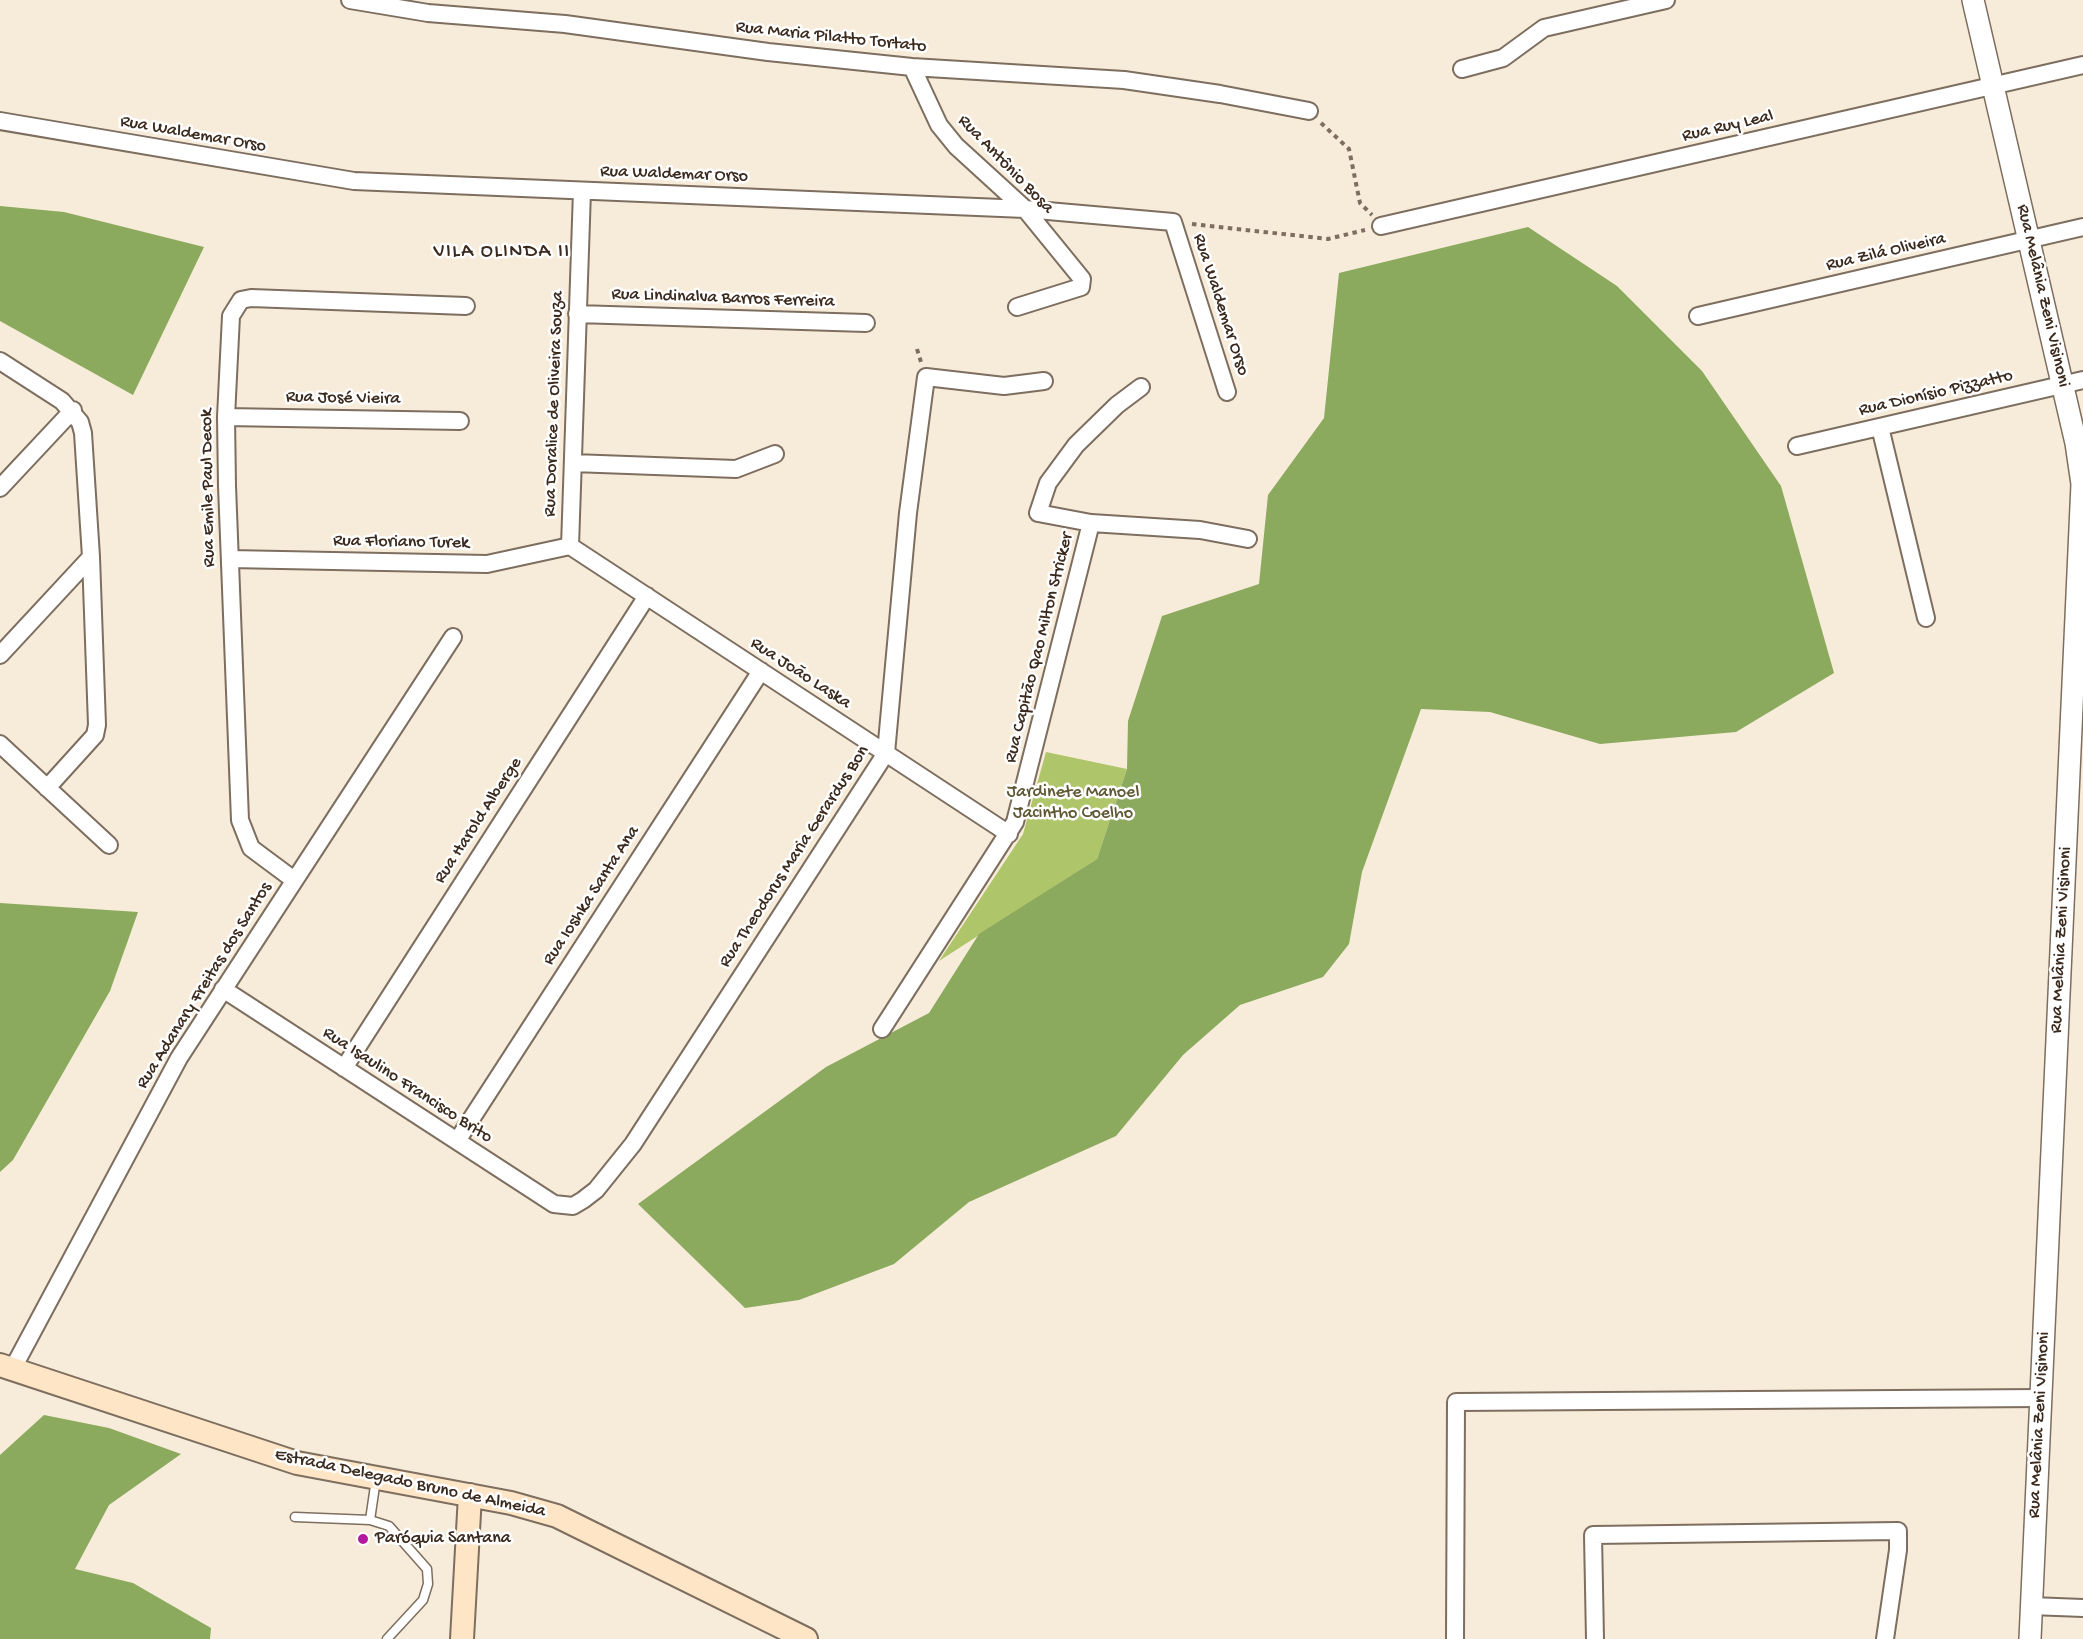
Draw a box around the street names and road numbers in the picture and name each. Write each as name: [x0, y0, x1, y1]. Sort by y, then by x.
street label: Rua Maria Pilatto Tortato: [734, 17, 928, 59]
street label: Rua Ruy Leal: [1680, 106, 1776, 148]
street label: Rua Antônio Bosa: [952, 111, 1058, 219]
street label: Rua Waldemar Orso: [118, 112, 268, 158]
street label: Rua Waldemar Orso: [600, 162, 748, 188]
street label: Rua Melânia Zeni Visinoni: [2010, 202, 2074, 390]
street label: Rua Zilá Oliveira: [1824, 229, 1948, 277]
street label: Rua Waldemar Orso: [1187, 231, 1253, 379]
street label: Rua Lindinalva Barros Ferreira: [611, 284, 835, 314]
street label: Rua Doralice de Oliveira Souza: [540, 291, 570, 517]
street label: Rua Dionísio Pizzatto: [1857, 366, 2015, 422]
street label: Rua José Vieira: [285, 387, 401, 411]
street label: Rua Emile Paul Decok: [197, 408, 221, 568]
street label: Rua Capitão Qao Milton Stricker: [1001, 530, 1079, 766]
street label: Rua Floriano Turek: [333, 531, 469, 555]
street label: Rua João Laska: [746, 633, 854, 715]
street label: Rua Theodorus Maria Gerardus Bon: [715, 742, 875, 972]
street label: Rua Harold Alberge: [430, 754, 528, 888]
street label: Rua Ioshka Santa Ana: [539, 822, 645, 970]
street label: Rua Melânia Zeni Visinoni: [2046, 846, 2078, 1034]
street label: Rua Adanary Freitas dos Santos: [132, 879, 278, 1093]
street label: Rua Isaulino Francisco Brito: [318, 1023, 496, 1149]
street label: Rua Melânia Zeni Visinoni: [2024, 1331, 2056, 1519]
street label: Estrada Delegado Bruno de Almeida: [273, 1445, 547, 1523]

